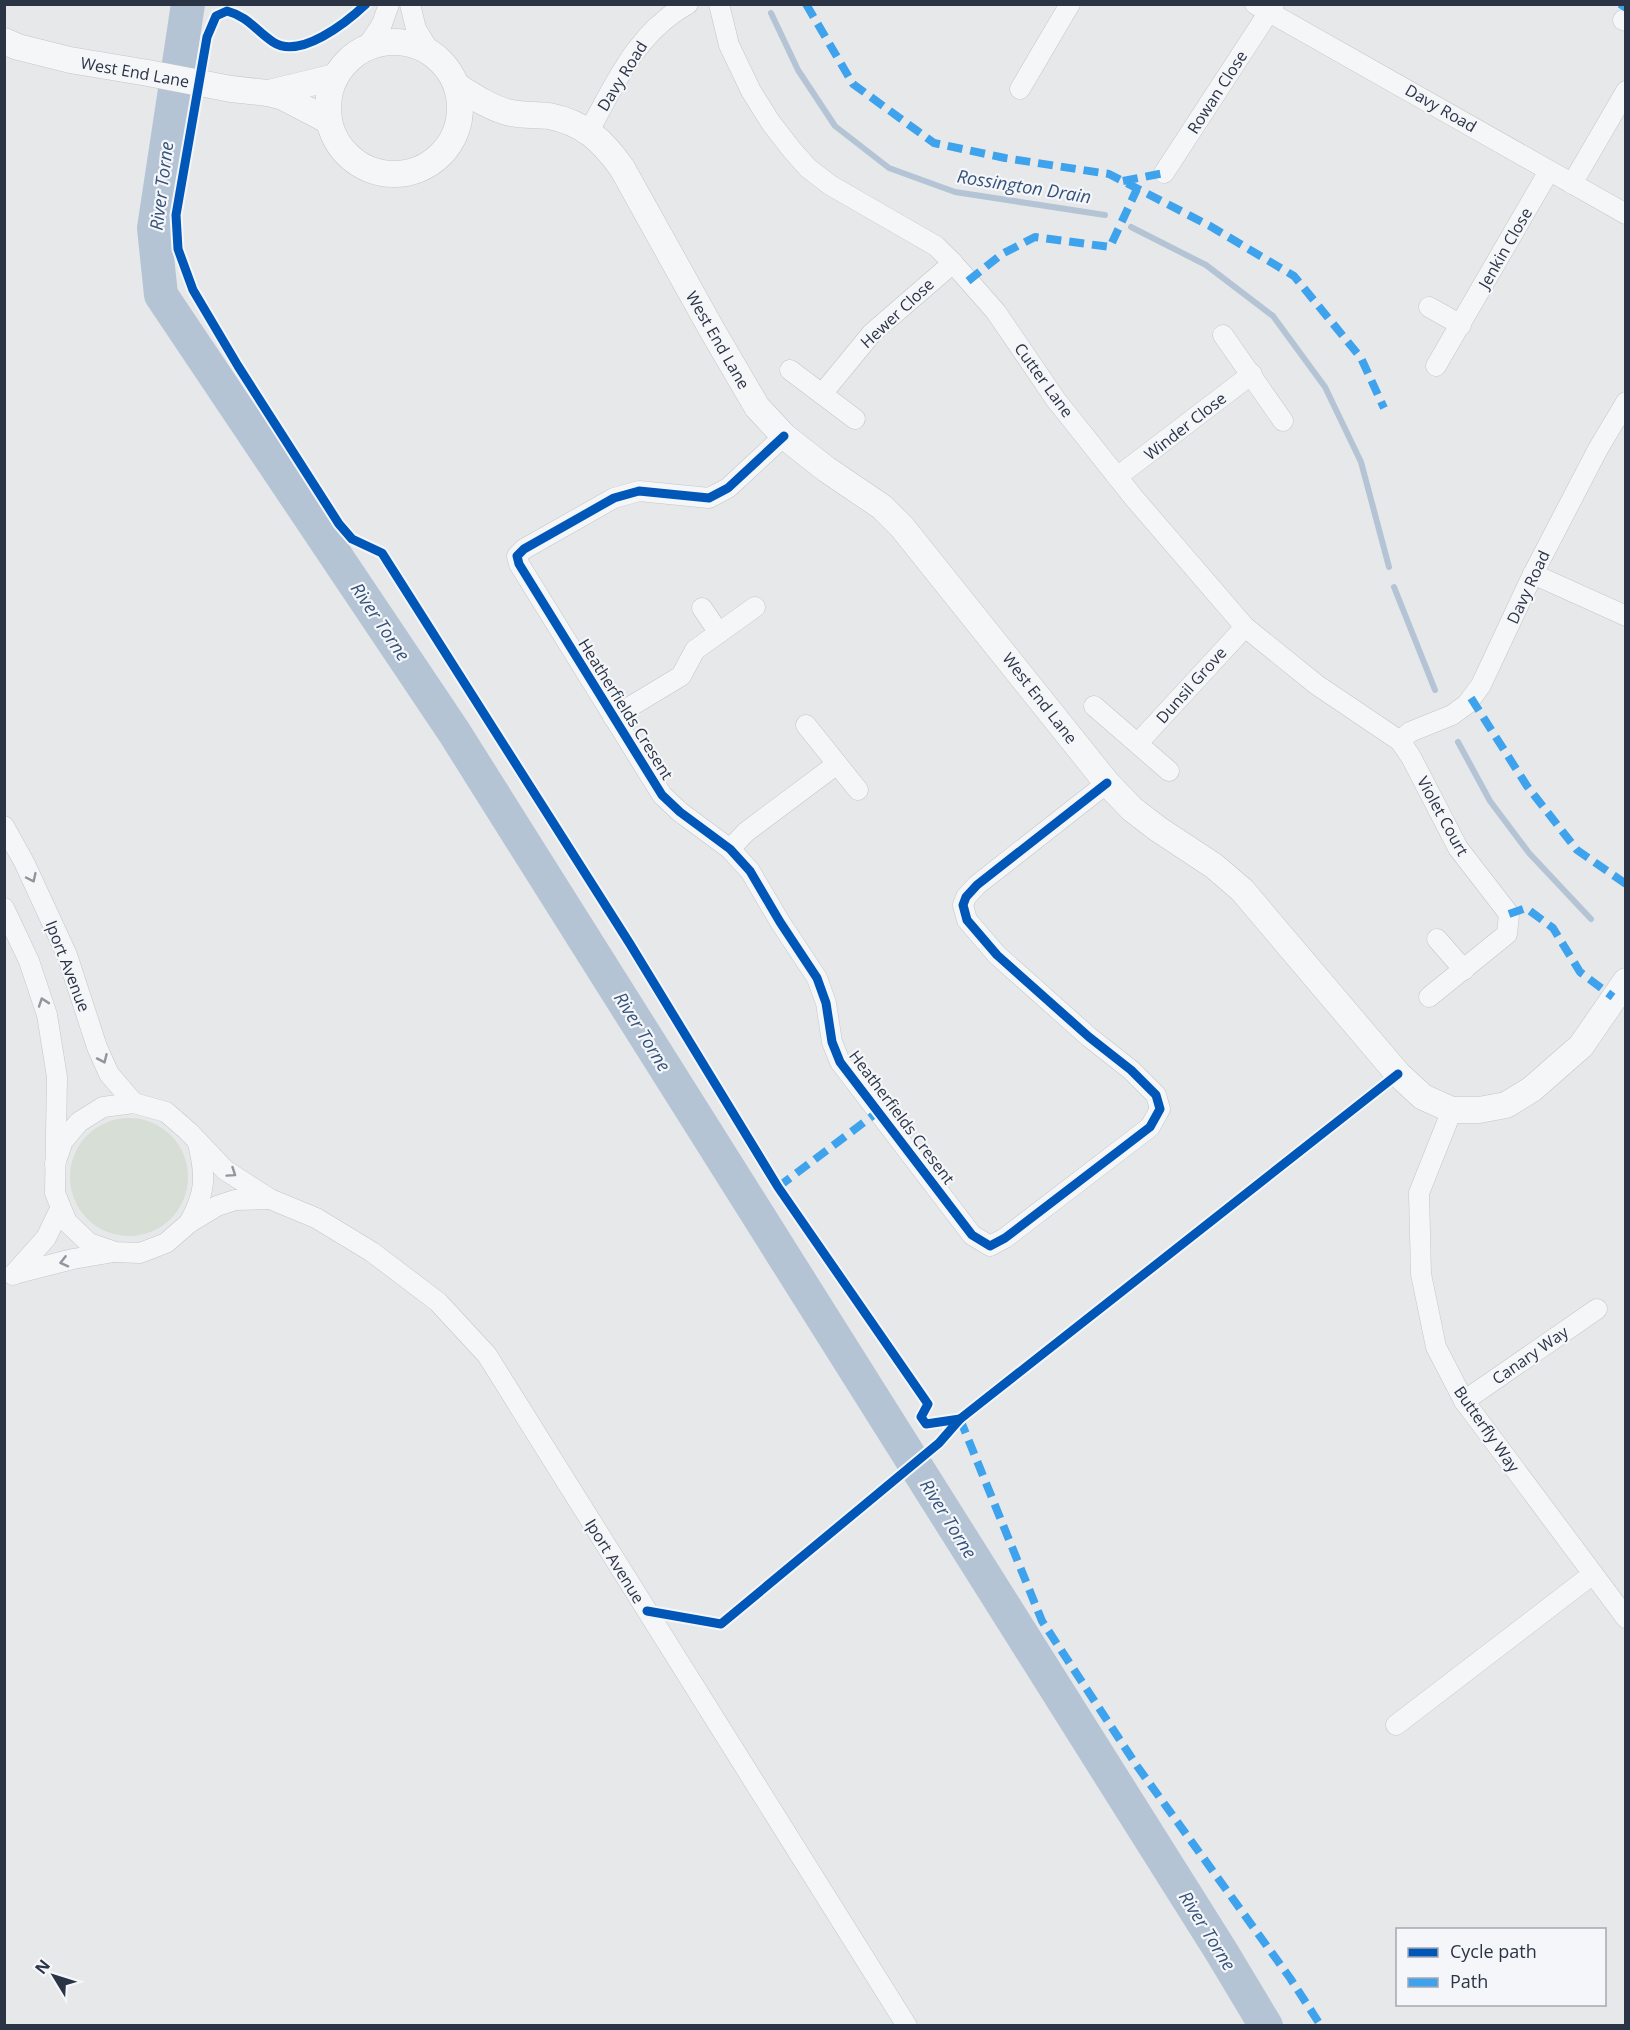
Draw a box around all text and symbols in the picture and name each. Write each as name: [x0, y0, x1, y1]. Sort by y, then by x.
street label: Davy Road: [592, 37, 652, 115]
street label: Rowan Close: [1182, 46, 1252, 138]
street label: West End Lane: [79, 52, 191, 92]
street label: Davy Road: [1401, 79, 1481, 137]
water label: River Torne: [144, 140, 178, 232]
water label: Rossington Drain: [955, 164, 1093, 208]
street label: Jenkin Close: [1472, 204, 1537, 294]
street label: Hewer Close: [855, 273, 939, 353]
street label: West End Lane: [681, 287, 755, 393]
street label: Cutter Lane: [1010, 338, 1078, 422]
street label: Winder Close: [1139, 387, 1231, 465]
street label: Davy Road: [1501, 547, 1555, 627]
water label: River Torne: [346, 578, 416, 665]
street label: Heatherfields Cresent: [574, 634, 679, 784]
street label: Dunsil Grove: [1151, 642, 1231, 728]
street label: West End Lane: [997, 648, 1083, 748]
street label: Violet Court: [1412, 772, 1474, 860]
one-way arrow: [24, 871, 36, 882]
street label: Iport Avenue: [41, 917, 95, 1015]
water label: River Torne: [609, 987, 677, 1076]
one-way arrow: [37, 997, 50, 1008]
street label: Heatherfields Cresent: [844, 1046, 960, 1189]
one-way arrow: [95, 1053, 107, 1064]
one-way arrow: [225, 1166, 236, 1177]
one-way arrow: [60, 1254, 70, 1267]
street label: Canary Way: [1488, 1320, 1573, 1389]
street label: Butterfly Way: [1449, 1382, 1525, 1477]
water label: River Torne: [915, 1474, 983, 1563]
street label: Iport Avenue: [580, 1514, 650, 1608]
water label: River Torne: [1174, 1886, 1242, 1975]
legend: [1396, 1928, 1606, 2006]
text: Cycle path: [1450, 1939, 1537, 1963]
north arrow: [24, 1946, 84, 2006]
text: N: [30, 1955, 55, 1979]
text: Path: [1450, 1969, 1488, 1993]

